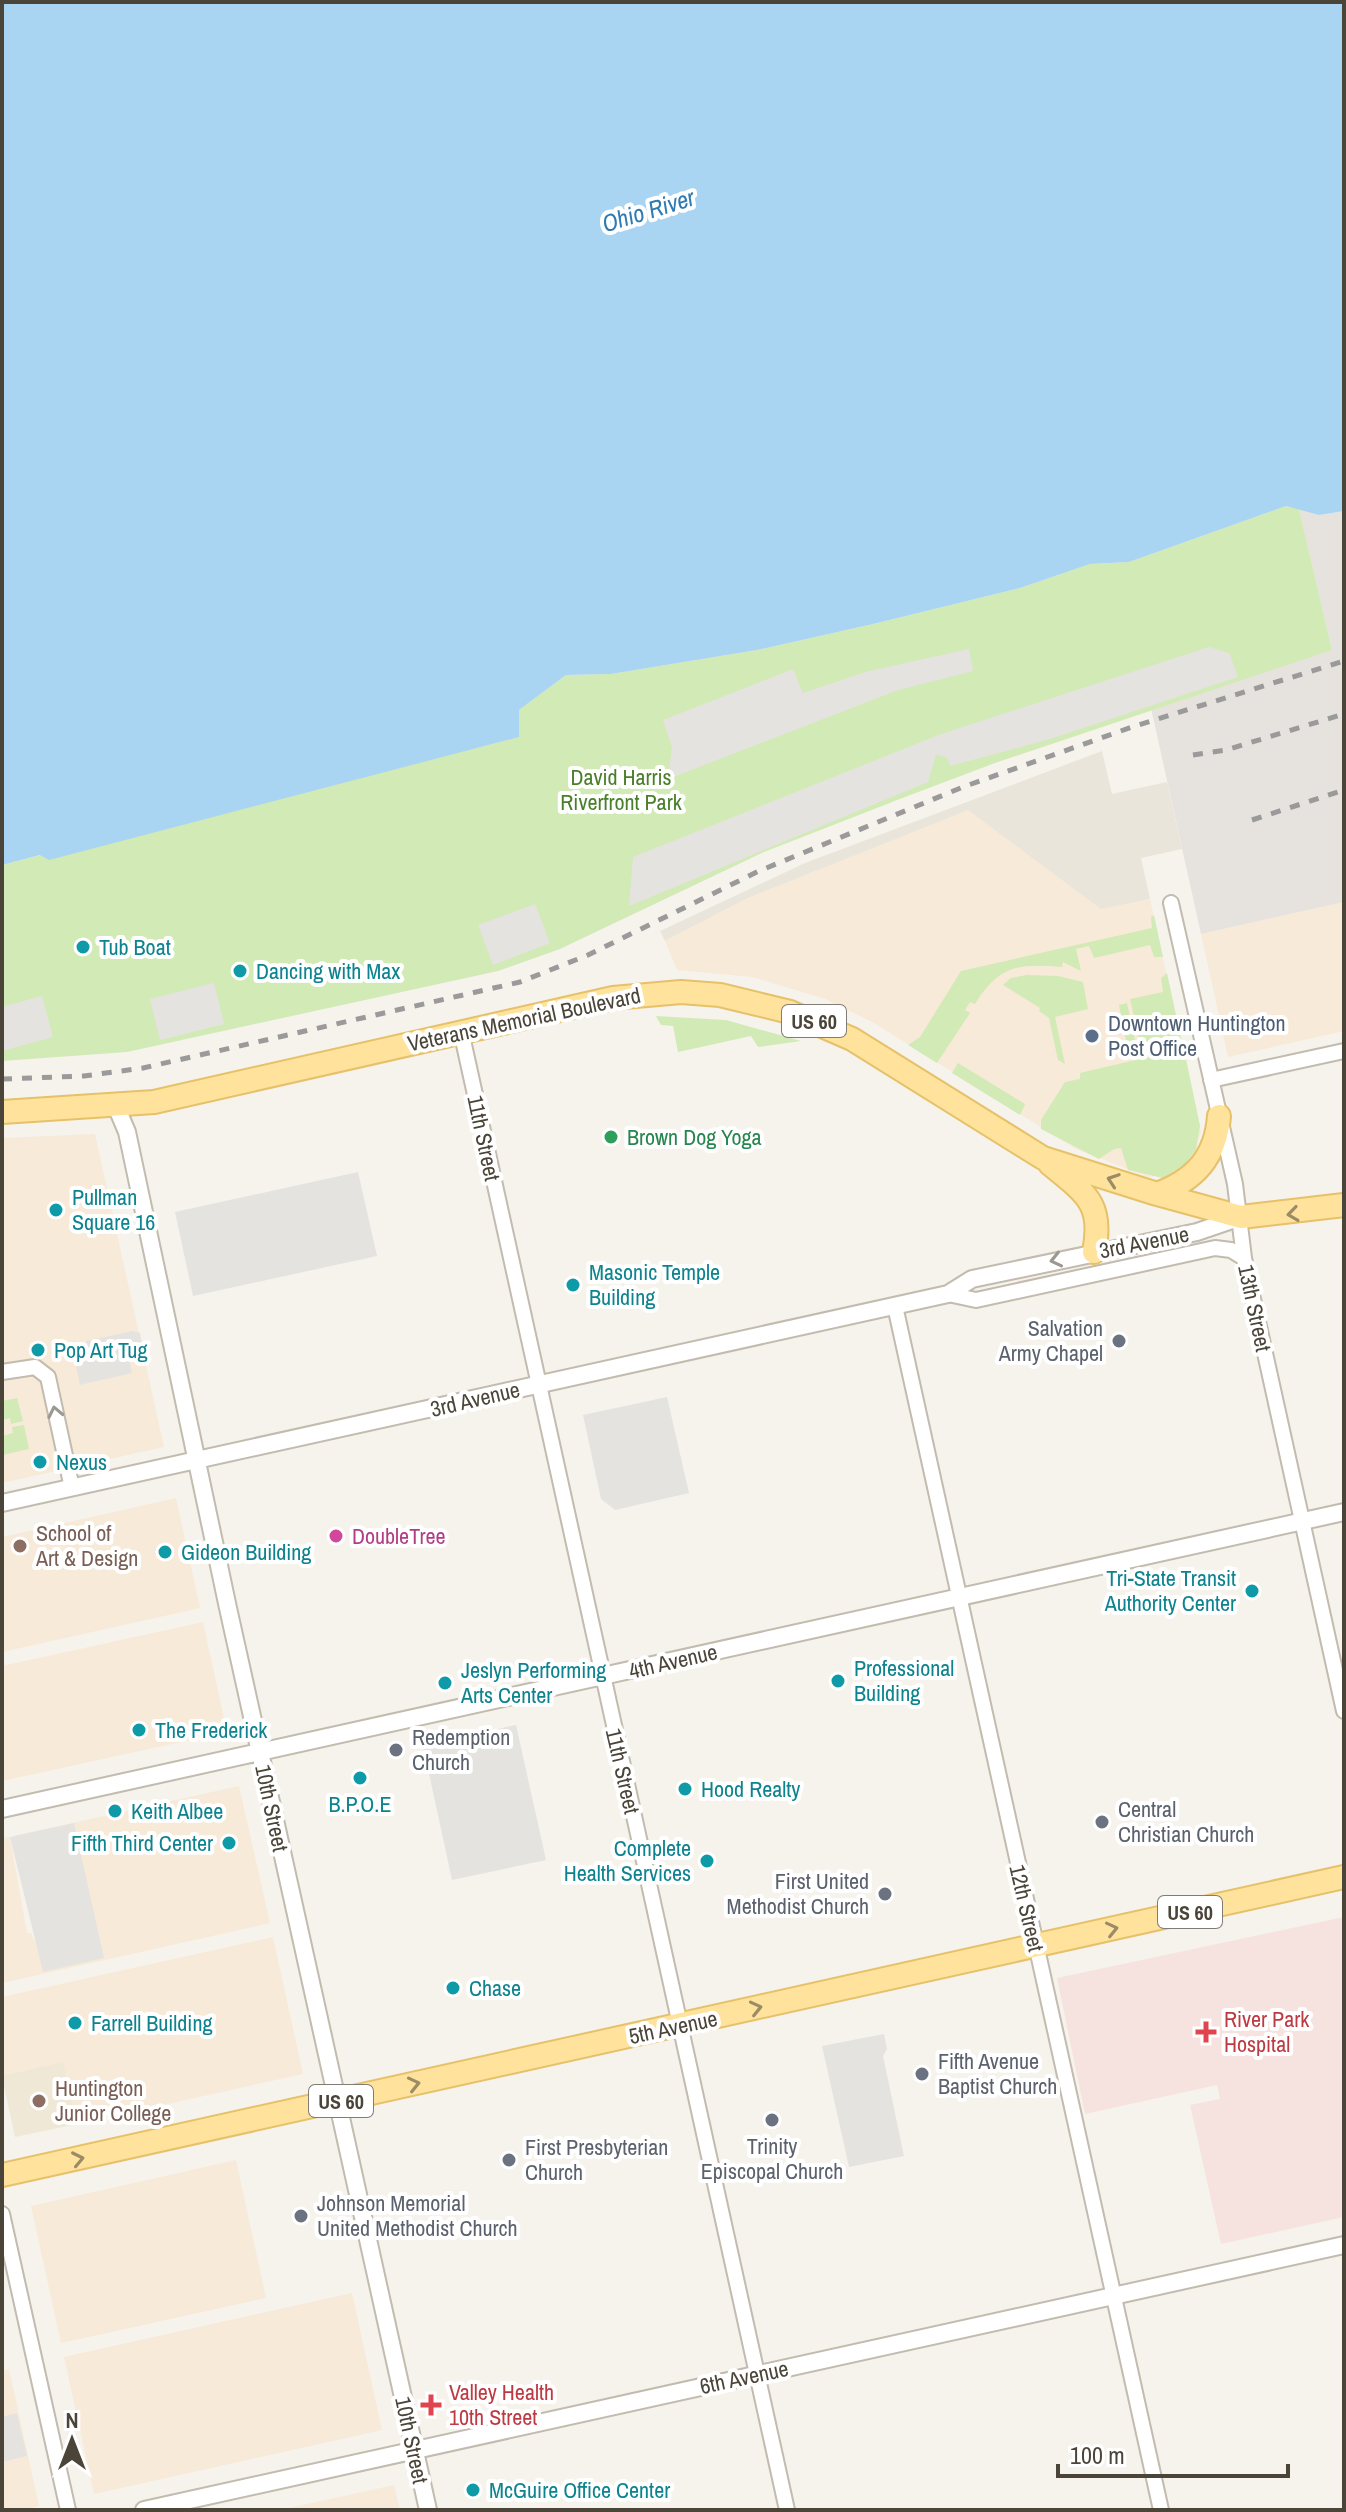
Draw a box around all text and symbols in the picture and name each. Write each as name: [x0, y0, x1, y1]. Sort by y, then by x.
water label: Ohio River: [598, 180, 700, 239]
park label: David Harris Riverfront Park: [560, 762, 683, 817]
place label: Tub Boat: [99, 932, 171, 962]
marker: Tub Boat: [74, 938, 92, 956]
place label: Dancing with Max: [256, 956, 400, 986]
marker: Dancing with Max: [231, 962, 249, 980]
street label: Veterans Memorial Boulevard: [405, 980, 643, 1058]
road number: US 60: [782, 1005, 846, 1037]
place label: Downtown Huntington Post Office: [1108, 1008, 1286, 1063]
marker: Downtown Huntington Post Office: [1083, 1027, 1101, 1045]
street label: 11th Street: [460, 1092, 508, 1184]
place label: Brown Dog Yoga: [627, 1122, 762, 1152]
marker: Brown Dog Yoga: [602, 1128, 620, 1146]
one-way arrow: [1106, 1174, 1120, 1190]
place label: Pullman Square 16: [72, 1182, 155, 1237]
marker: Pullman Square 16: [47, 1201, 65, 1219]
one-way arrow: [1286, 1205, 1299, 1222]
street label: 3rd Avenue: [1096, 1219, 1192, 1265]
one-way arrow: [1050, 1251, 1064, 1268]
place label: Masonic Temple Building: [589, 1257, 720, 1312]
street label: 13th Street: [1231, 1262, 1279, 1354]
marker: Masonic Temple Building: [564, 1276, 582, 1294]
place label: Salvation Army Chapel: [998, 1313, 1103, 1368]
marker: Salvation Army Chapel: [1110, 1332, 1128, 1350]
place label: Pop Art Tug: [54, 1335, 147, 1365]
marker: Pop Art Tug: [29, 1341, 47, 1359]
street label: 3rd Avenue: [427, 1374, 523, 1424]
one-way arrow: [47, 1405, 64, 1419]
place label: Nexus: [56, 1447, 107, 1477]
marker: Nexus: [31, 1453, 49, 1471]
place label: School of Art & Design: [35, 1518, 138, 1573]
place label: DoubleTree: [352, 1521, 446, 1551]
marker: DoubleTree: [327, 1527, 345, 1545]
marker: School of Art & Design: [11, 1537, 29, 1555]
place label: Gideon Building: [181, 1537, 311, 1567]
marker: Gideon Building: [156, 1543, 174, 1561]
place label: Tri-State Transit Authority Center: [1104, 1563, 1236, 1618]
marker: Tri-State Transit Authority Center: [1243, 1582, 1261, 1600]
street label: 4th Avenue: [626, 1636, 720, 1686]
place label: Professional Building: [854, 1653, 954, 1708]
place label: Jeslyn Performing Arts Center: [460, 1655, 606, 1710]
marker: Professional Building: [829, 1672, 847, 1690]
marker: Jeslyn Performing Arts Center: [436, 1674, 454, 1692]
place label: The Frederick: [155, 1715, 268, 1745]
marker: The Frederick: [130, 1721, 148, 1739]
place label: Redemption Church: [412, 1722, 510, 1777]
street label: 11th Street: [599, 1725, 647, 1817]
marker: Redemption Church: [387, 1741, 405, 1759]
street label: 10th Street: [248, 1762, 296, 1854]
marker: B.P.O.E: [351, 1769, 369, 1787]
place label: Hood Realty: [701, 1774, 800, 1804]
marker: Hood Realty: [676, 1780, 694, 1798]
place label: B.P.O.E: [329, 1789, 391, 1819]
place label: Central Christian Church: [1118, 1794, 1254, 1849]
place label: Keith Albee: [131, 1796, 223, 1826]
marker: Keith Albee: [106, 1802, 124, 1820]
marker: Central Christian Church: [1093, 1813, 1111, 1831]
place label: Fifth Third Center: [71, 1828, 213, 1858]
place label: Complete Health Services: [564, 1833, 691, 1888]
marker: Fifth Third Center: [220, 1834, 238, 1852]
marker: Complete Health Services: [698, 1852, 716, 1870]
street label: 12th Street: [1002, 1862, 1052, 1954]
place label: First United Methodist Church: [727, 1866, 869, 1921]
marker: First United Methodist Church: [876, 1885, 894, 1903]
road number: US 60: [1158, 1896, 1222, 1928]
one-way arrow: [1104, 1921, 1118, 1938]
place label: Chase: [469, 1973, 521, 2003]
marker: Chase: [444, 1979, 462, 1997]
one-way arrow: [749, 2000, 763, 2017]
street label: 5th Avenue: [626, 2003, 720, 2051]
place label: River Park Hospital: [1224, 2004, 1310, 2059]
place label: Farrell Building: [91, 2008, 212, 2038]
marker: Farrell Building: [66, 2014, 84, 2032]
marker: River Park Hospital: [1195, 2021, 1217, 2043]
place label: Fifth Avenue Baptist Church: [938, 2046, 1057, 2101]
marker: Fifth Avenue Baptist Church: [913, 2065, 931, 2083]
place label: Huntington Junior College: [55, 2073, 171, 2128]
one-way arrow: [407, 2076, 420, 2093]
road number: US 60: [309, 2085, 373, 2117]
marker: Huntington Junior College: [30, 2092, 48, 2110]
marker: Trinity Episcopal Church: [763, 2111, 781, 2129]
place label: Trinity Episcopal Church: [701, 2131, 843, 2186]
place label: First Presbyterian Church: [525, 2132, 668, 2187]
one-way arrow: [71, 2151, 85, 2168]
marker: First Presbyterian Church: [500, 2151, 518, 2169]
place label: Johnson Memorial United Methodist Church: [317, 2188, 518, 2243]
marker: Johnson Memorial United Methodist Church: [292, 2207, 310, 2225]
street label: 6th Avenue: [697, 2353, 791, 2401]
place label: Valley Health 10th Street: [449, 2377, 554, 2432]
street label: 10th Street: [388, 2394, 436, 2486]
marker: Valley Health 10th Street: [420, 2394, 442, 2416]
north arrow: [32, 2400, 112, 2480]
text: N: [65, 2405, 79, 2435]
scale bar: [1058, 2428, 1288, 2478]
text: 100 m: [1070, 2439, 1125, 2471]
place label: McGuire Office Center: [489, 2475, 670, 2505]
marker: McGuire Office Center: [464, 2481, 482, 2499]

